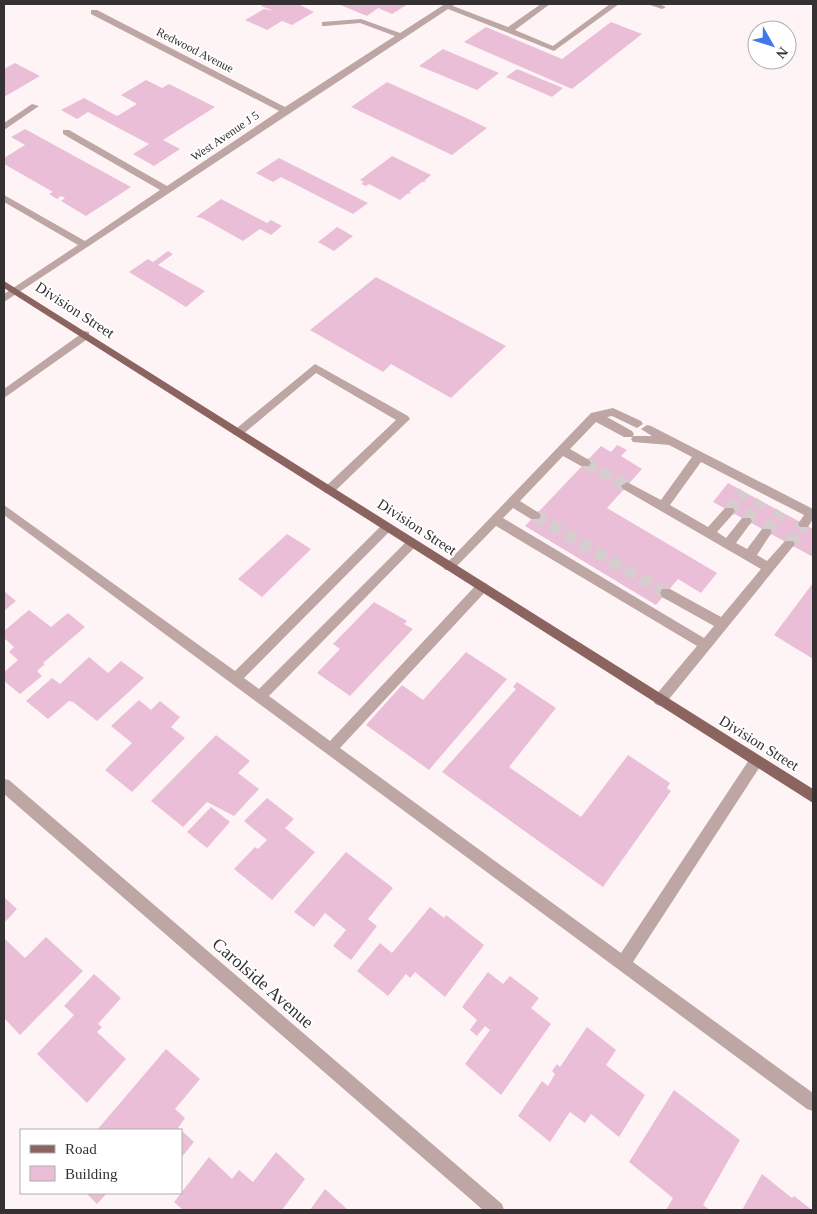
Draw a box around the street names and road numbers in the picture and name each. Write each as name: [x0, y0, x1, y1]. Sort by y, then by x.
street label: Redwood Avenue: [154, 25, 236, 75]
street label: West Avenue J 5: [188, 108, 262, 164]
street label: Division Street: [33, 279, 118, 342]
street label: Division Street: [375, 496, 460, 559]
street label: Division Street: [716, 712, 802, 774]
street label: Carolside Avenue: [208, 934, 318, 1032]

